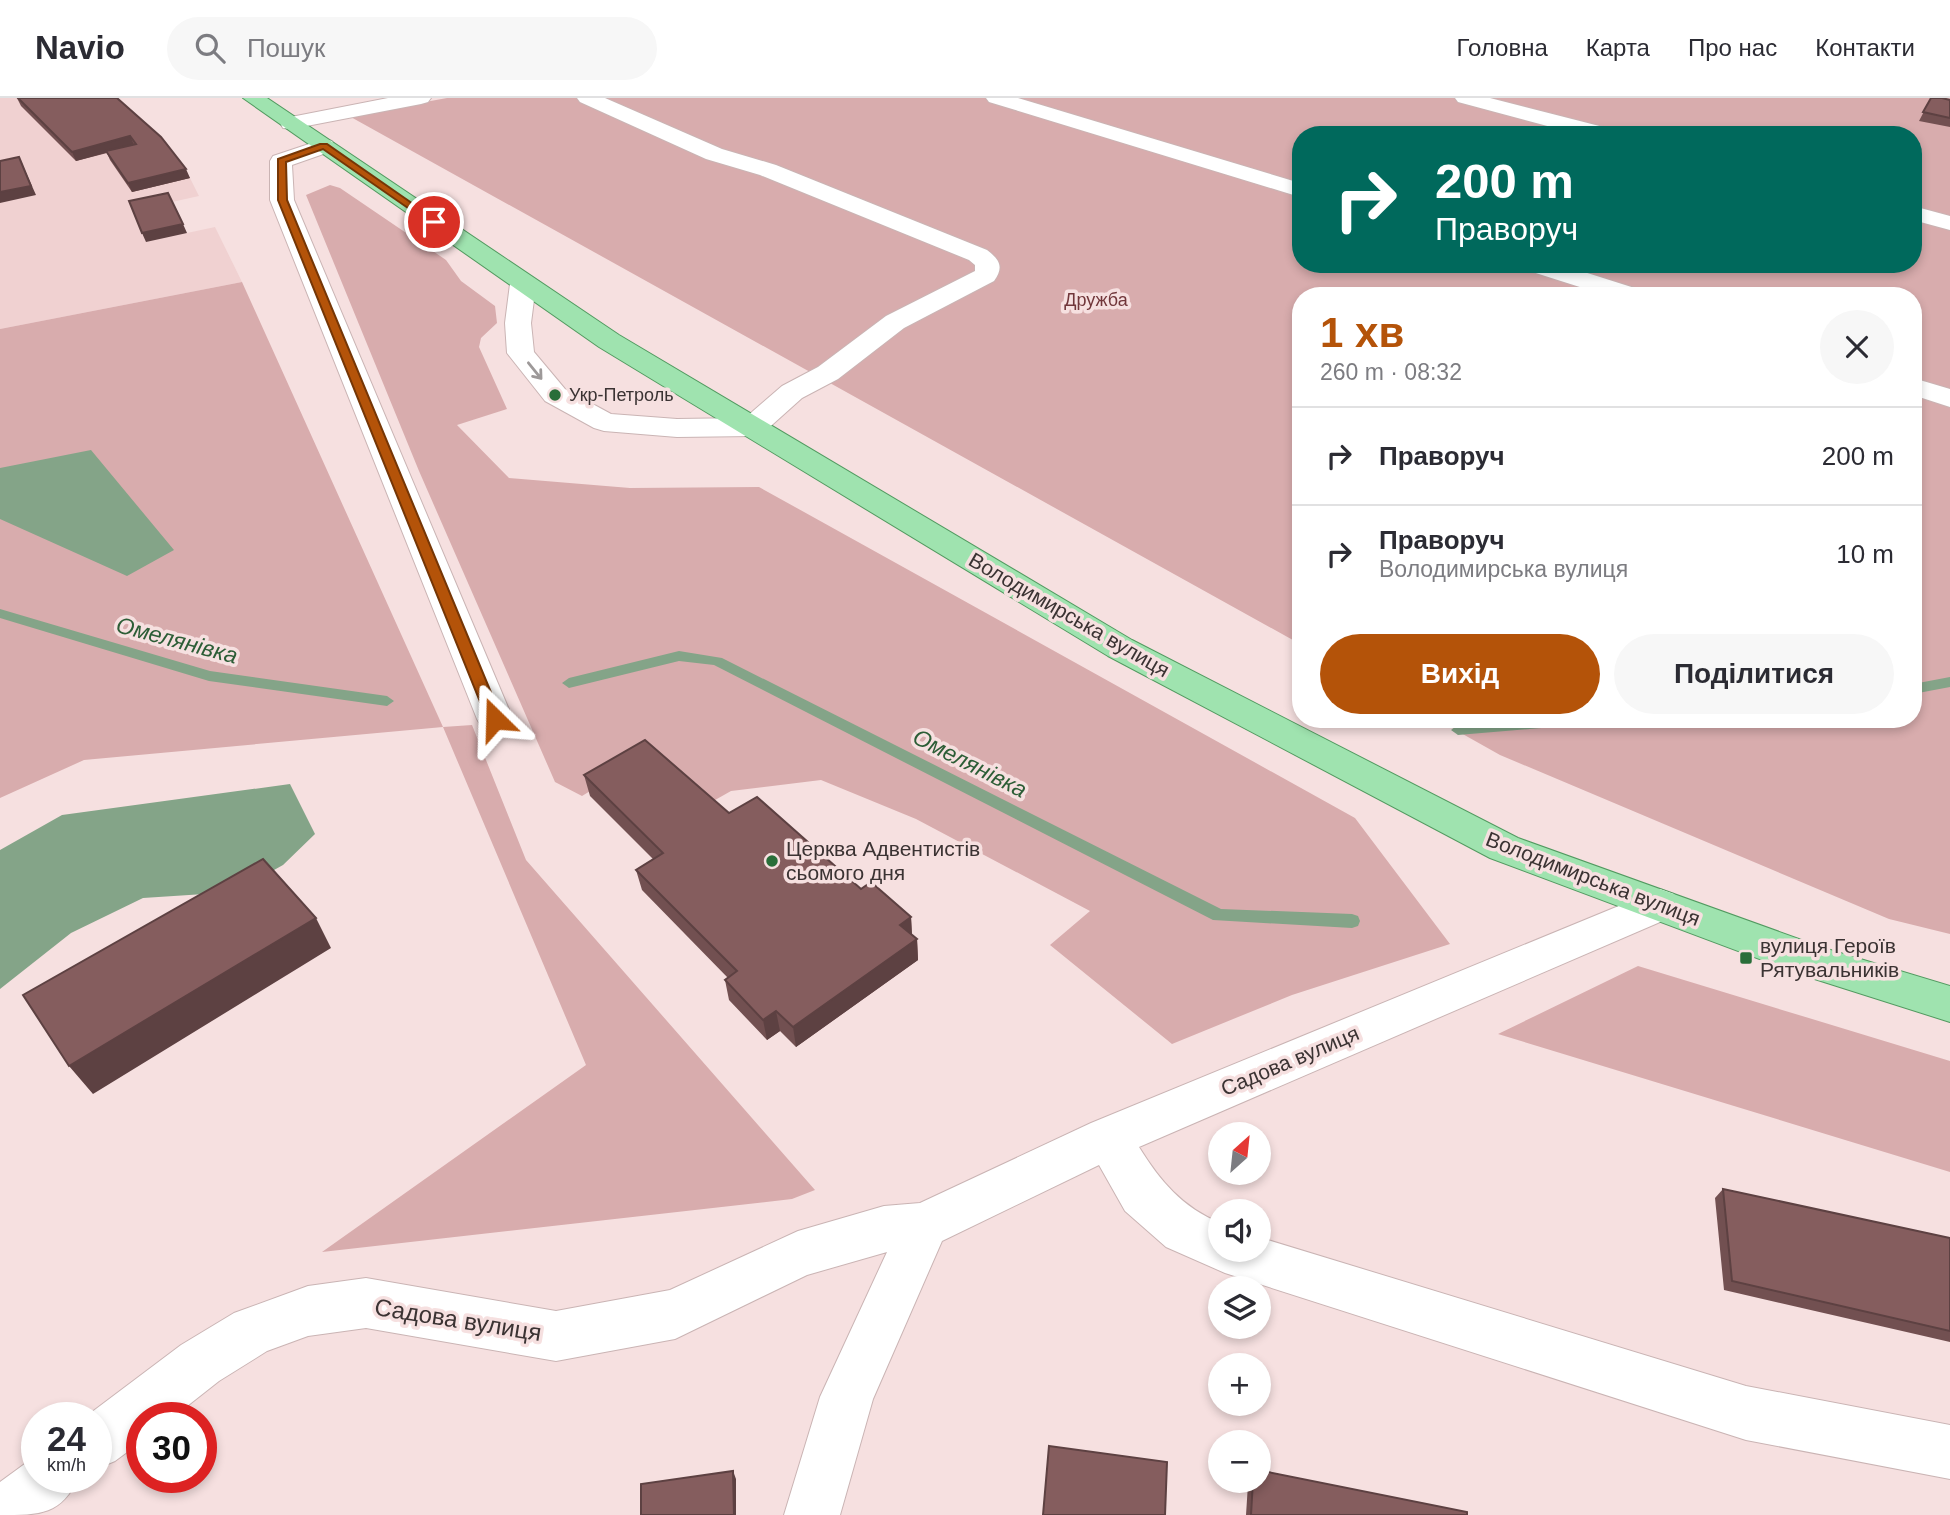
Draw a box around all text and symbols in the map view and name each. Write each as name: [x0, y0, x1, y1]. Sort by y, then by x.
search box: [167, 17, 657, 80]
text: Navio: [35, 29, 125, 66]
icon: search: [191, 29, 229, 67]
text: Пошук: [247, 33, 325, 63]
text: Головна: [1457, 34, 1548, 61]
text: Карта: [1586, 34, 1650, 61]
text: Про нас: [1688, 34, 1777, 61]
text: Контакти: [1815, 34, 1915, 61]
icon: right: [1320, 154, 1411, 245]
text: 200 m: [1435, 154, 1574, 208]
pin: [404, 192, 464, 252]
icon: arrive: [415, 203, 453, 241]
text: Праворуч: [1435, 211, 1578, 247]
park label: Дружба: [1064, 290, 1129, 310]
text: 1 хв: [1320, 309, 1404, 356]
button: close: [1820, 310, 1894, 384]
text: 260 m · 08:32: [1320, 359, 1462, 385]
one-way arrow: [528, 361, 543, 379]
place label: Укр-Петроль: [569, 385, 674, 405]
marker: Укр-Петроль: [547, 387, 563, 403]
icon: right: [1320, 437, 1358, 475]
text: Праворуч: [1379, 441, 1505, 471]
text: 200 m: [1822, 441, 1894, 471]
text: Праворуч: [1379, 525, 1505, 555]
icon: right: [1320, 535, 1358, 573]
text: 10 m: [1836, 539, 1894, 569]
street label: Володимирська вулиця: [965, 548, 1174, 681]
text: Володимирська вулиця: [1379, 556, 1628, 582]
water label: Омелянівка: [114, 611, 240, 669]
button: Вихід: [1320, 634, 1600, 714]
button: Поділитися: [1614, 634, 1894, 714]
position arrow: [458, 682, 532, 756]
water label: Омелянівка: [909, 723, 1031, 803]
street label: Володимирська вулиця: [1483, 827, 1703, 930]
place label: Церква Адвентистів сьомого дня: [786, 837, 980, 884]
marker: Церква Адвентистів сьомого дня: [764, 853, 780, 869]
place label: вулиця Героїв Рятувальників: [1760, 934, 1899, 981]
marker: вулиця Героїв Рятувальників: [1738, 950, 1754, 966]
street label: Садова вулиця: [1217, 1021, 1362, 1100]
north arrow: [1208, 1122, 1270, 1185]
map controls: [1208, 1122, 1271, 1493]
button: sound: [1208, 1199, 1271, 1262]
button: layers: [1208, 1276, 1271, 1339]
street label: Садова вулиця: [373, 1293, 543, 1346]
button: +: [1208, 1353, 1271, 1416]
speed limit sign: 30: [126, 1402, 217, 1493]
text: 24: [47, 1419, 86, 1458]
button: −: [1208, 1430, 1271, 1493]
text: km/h: [47, 1455, 86, 1475]

